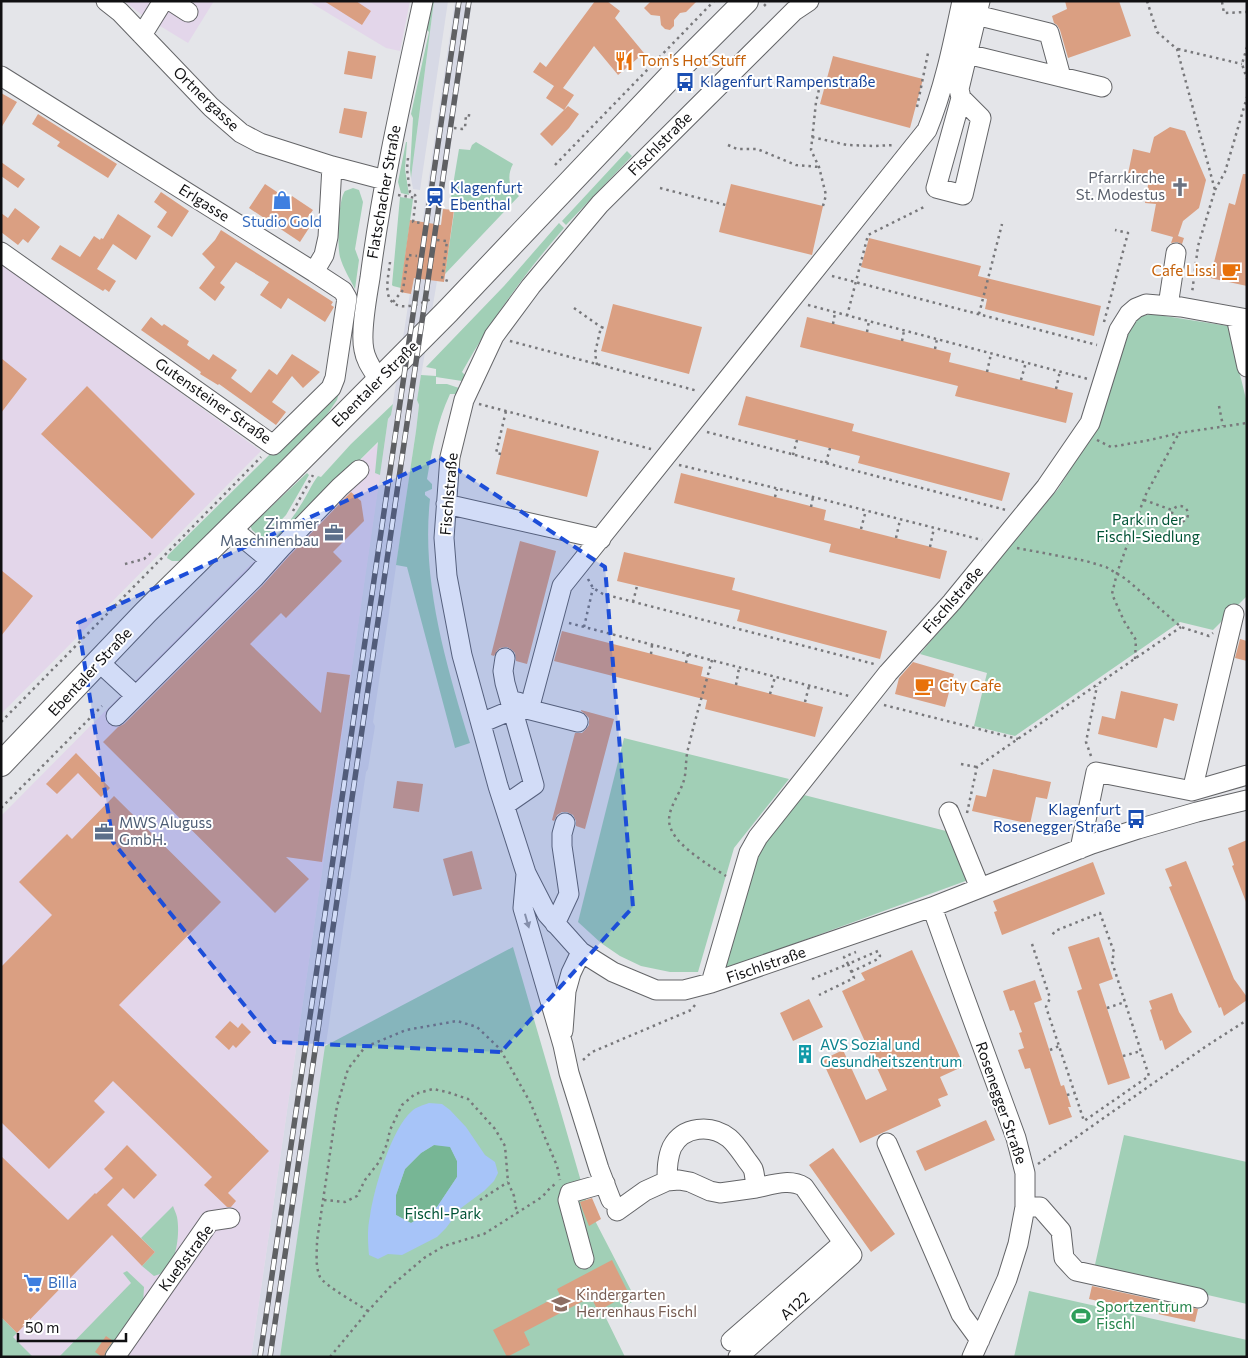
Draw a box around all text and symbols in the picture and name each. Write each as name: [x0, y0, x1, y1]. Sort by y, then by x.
restaurant icon: Tom's Hot Stuff: [613, 50, 635, 72]
place label: Tom's Hot Stuff: [639, 51, 747, 69]
street label: Ortnergasse: [170, 63, 243, 134]
bus stop icon: Klagenfurt Rampenstraße: [674, 71, 696, 93]
place label: Klagenfurt Rampenstraße: [700, 72, 876, 90]
street label: Fischlstraße: [624, 108, 695, 179]
street label: Flatschacher Straße: [362, 124, 404, 260]
place label: Pfarrkirche St. Modestus: [1076, 168, 1165, 203]
church icon: Pfarrkirche St. Modestus: [1169, 176, 1191, 198]
place label: Klagenfurt Ebenthal: [450, 178, 523, 213]
street label: Erlgasse: [176, 180, 233, 225]
station icon: Klagenfurt Ebenthal: [424, 186, 446, 208]
shop icon: Studio Gold: [271, 189, 293, 211]
place label: Studio Gold: [242, 212, 322, 230]
cafe icon: Cafe Lissi: [1220, 260, 1242, 282]
place label: Cafe Lissi: [1152, 261, 1216, 279]
street label: Ebentaler Straße: [327, 336, 421, 430]
street label: Gutensteiner Straße: [152, 353, 275, 447]
street label: Fischlstraße: [435, 452, 461, 536]
park label: Park in der Fischl-Siedlung: [1096, 510, 1200, 545]
place label: Zimmer Maschinenbau: [220, 514, 319, 549]
office icon: Zimmer Maschinenbau: [323, 522, 345, 544]
street label: Fischlstraße: [918, 562, 986, 636]
street label: Ebentaler Straße: [44, 623, 135, 719]
cafe icon: City Cafe: [913, 675, 935, 697]
place label: City Cafe: [939, 676, 1002, 694]
place label: Klagenfurt Rosenegger Straße: [993, 800, 1121, 835]
bus stop icon: Klagenfurt Rosenegger Straße: [1125, 808, 1147, 830]
place label: MWS Aluguss GmbH.: [119, 813, 212, 848]
office icon: MWS Aluguss GmbH.: [93, 821, 115, 843]
one-way arrow: [523, 914, 531, 929]
street label: Fischlstraße: [724, 942, 808, 986]
place label: AVS Sozial und Gesundheitszentrum: [820, 1035, 962, 1070]
street label: Rosenegger Straße: [973, 1039, 1031, 1166]
building icon: AVS Sozial und Gesundheitszentrum: [794, 1043, 816, 1065]
park label: Fischl-Park: [405, 1204, 481, 1222]
street label: Kueßstraße: [154, 1220, 216, 1294]
supermarket icon: Billa: [22, 1272, 44, 1294]
place label: Billa: [48, 1273, 77, 1291]
place label: Kindergarten Herrenhaus Fischl: [576, 1285, 697, 1320]
street label: A122: [776, 1287, 813, 1323]
school or university icon: Kindergarten Herrenhaus Fischl: [550, 1293, 572, 1315]
place label: Sportzentrum Fischl: [1096, 1297, 1192, 1332]
sports icon: Sportzentrum Fischl: [1070, 1305, 1092, 1327]
scale bar: [18, 1310, 125, 1342]
text: 50 m: [25, 1318, 59, 1336]

